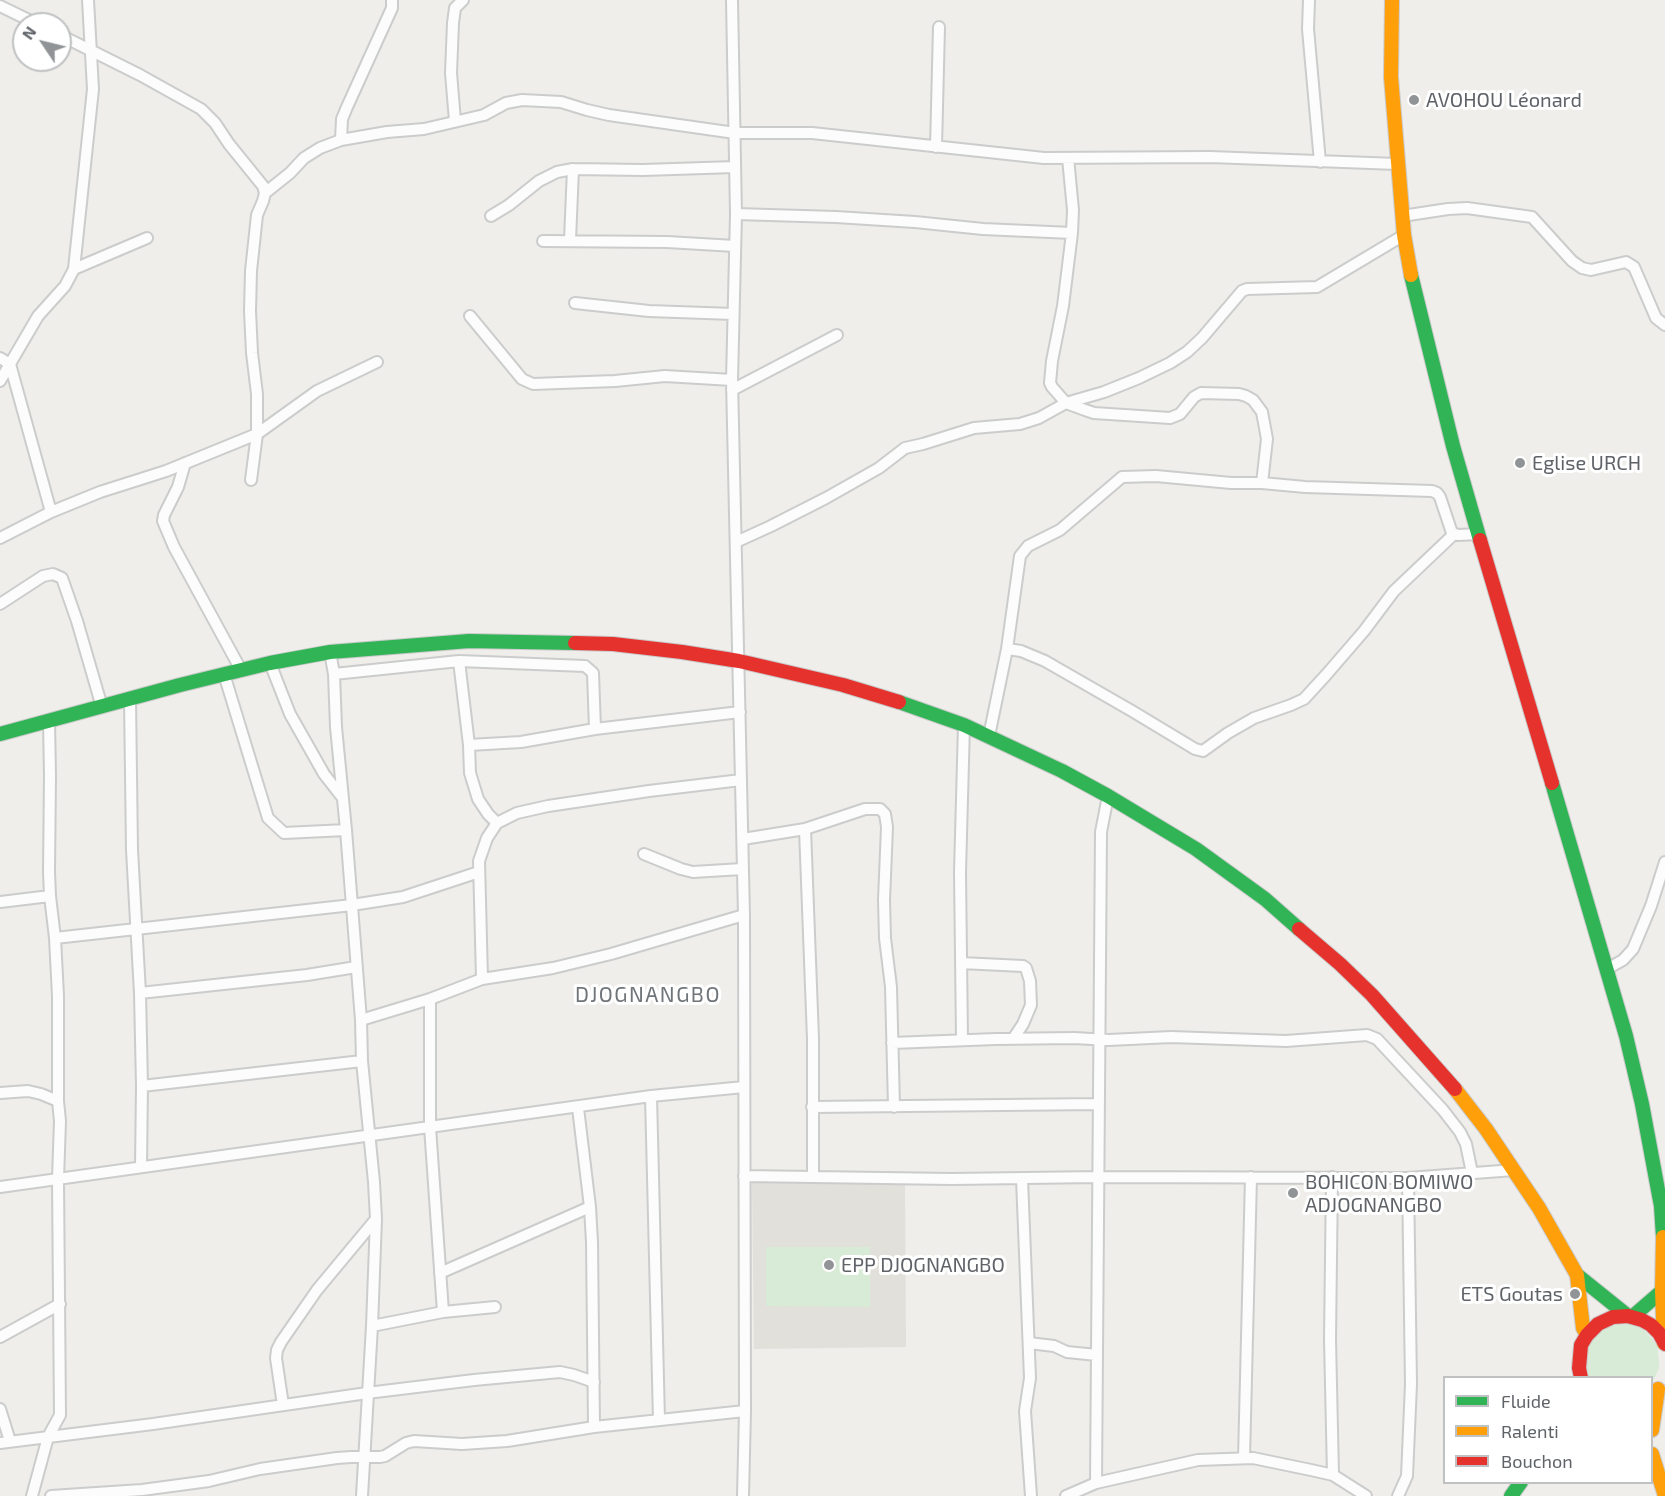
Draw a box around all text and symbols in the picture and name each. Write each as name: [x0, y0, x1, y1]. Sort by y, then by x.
north arrow: [12, 12, 72, 72]
text: N: [17, 22, 40, 43]
place label: AVOHOU Léonard: [1426, 88, 1582, 112]
marker: AVOHOU Léonard: [1407, 93, 1421, 107]
place label: Eglise URCH: [1532, 451, 1641, 475]
marker: Eglise URCH: [1513, 456, 1527, 470]
district label: DJOGNANGBO: [575, 982, 721, 1008]
place label: BOHICON BOMIWO ADJOGNANGBO: [1305, 1170, 1473, 1217]
marker: BOHICON BOMIWO ADJOGNANGBO: [1286, 1186, 1300, 1200]
place label: EPP DJOGNANGBO: [841, 1253, 1005, 1277]
marker: EPP DJOGNANGBO: [822, 1258, 836, 1272]
place label: ETS Goutas: [1460, 1282, 1563, 1306]
marker: ETS Goutas: [1568, 1287, 1582, 1301]
legend: [1443, 1376, 1653, 1484]
text: Fluide: [1501, 1390, 1551, 1412]
text: Ralenti: [1501, 1420, 1559, 1442]
text: Bouchon: [1501, 1450, 1573, 1472]

